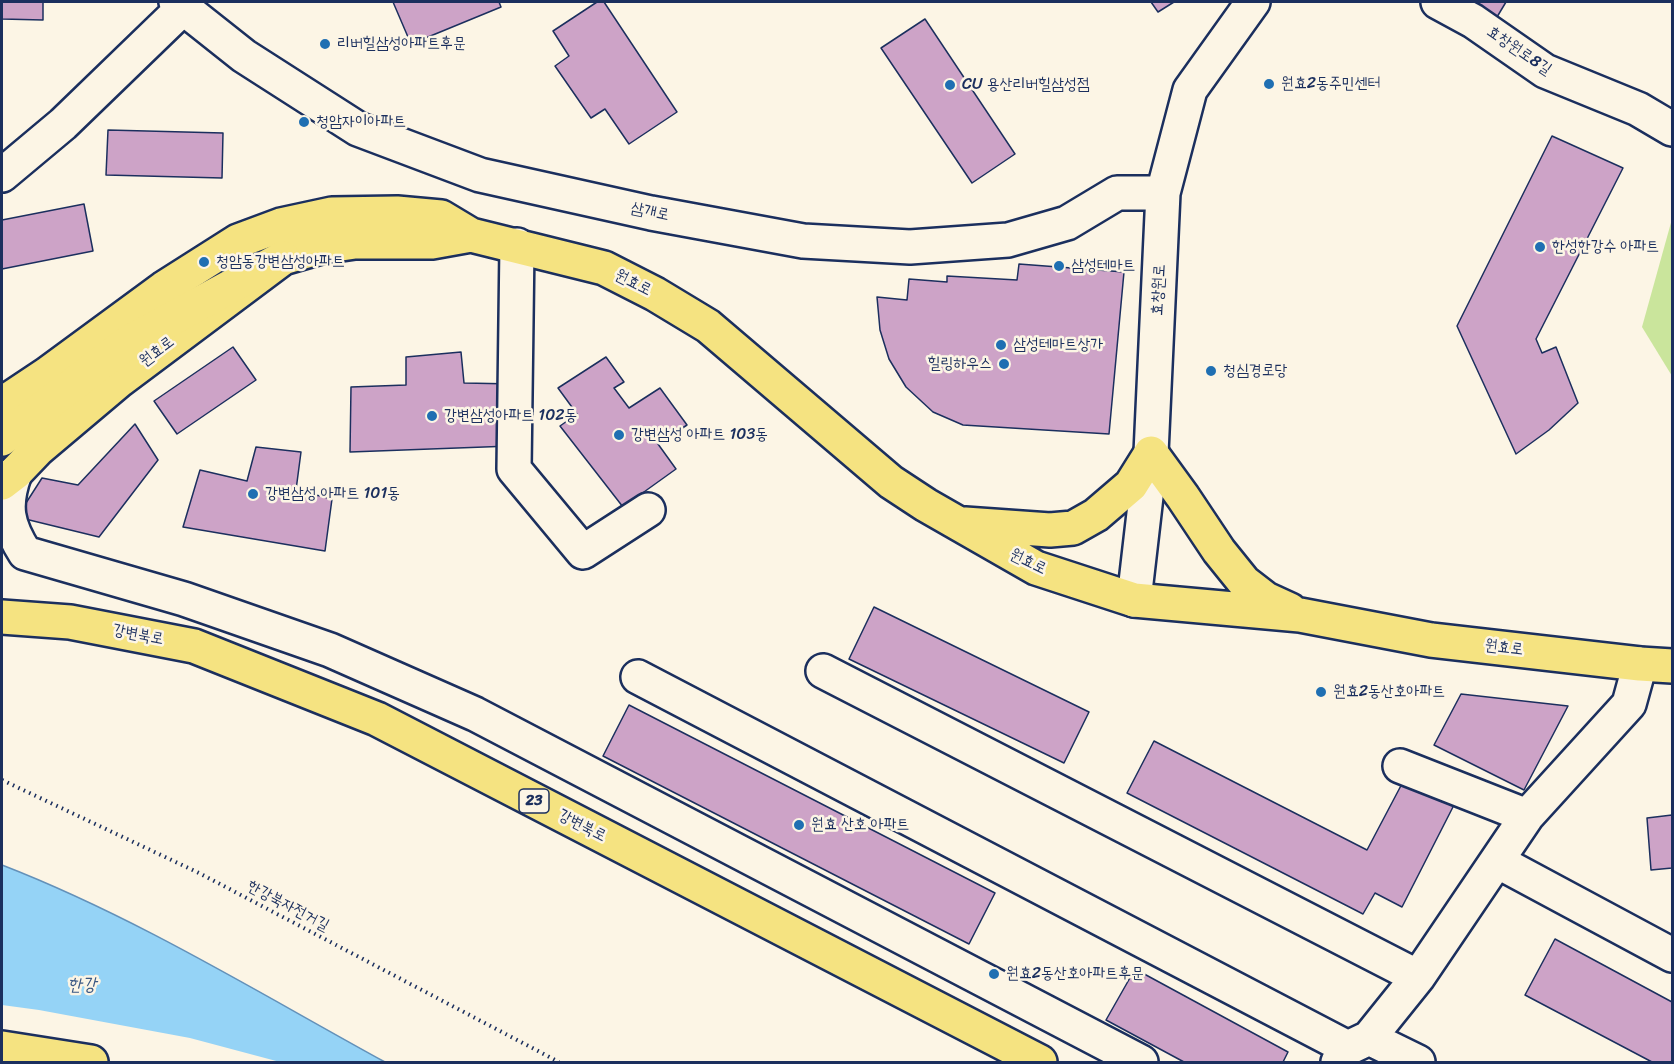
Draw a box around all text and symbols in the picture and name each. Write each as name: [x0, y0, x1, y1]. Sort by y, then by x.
street label: 효창원로8길: [1483, 22, 1555, 80]
place label: 리버힐삼성아파트후문: [337, 34, 466, 54]
marker: 리버힐삼성아파트후문: [318, 37, 332, 51]
place label: 원효2동주민센터: [1281, 74, 1380, 94]
place label: CU 용산리버힐삼성점: [962, 75, 1090, 95]
marker: 원효2동주민센터: [1262, 77, 1276, 91]
marker: CU 용산리버힐삼성점: [943, 78, 957, 92]
place label: 청암자이아파트: [316, 112, 406, 132]
marker: 청암자이아파트: [297, 115, 311, 129]
street label: 삼개로: [629, 199, 671, 225]
place label: 한성한강수 아파트: [1552, 237, 1659, 257]
marker: 한성한강수 아파트: [1533, 240, 1547, 254]
place label: 청암동강변삼성아파트: [216, 252, 345, 272]
marker: 청암동강변삼성아파트: [197, 255, 211, 269]
place label: 삼성테마트: [1071, 256, 1135, 276]
marker: 삼성테마트: [1052, 259, 1066, 273]
street label: 효창원로: [1148, 264, 1170, 316]
street label: 원효로: [611, 266, 655, 300]
street label: 원효로: [136, 333, 178, 371]
place label: 삼성테마트상가: [1013, 335, 1103, 355]
marker: 삼성테마트상가: [994, 338, 1008, 352]
place label: 힐링하우스: [928, 354, 992, 374]
marker: 힐링하우스: [997, 357, 1011, 371]
place label: 청심경로당: [1223, 361, 1287, 381]
marker: 청심경로당: [1204, 364, 1218, 378]
place label: 강변삼성아파트 102동: [444, 406, 577, 426]
marker: 강변삼성아파트 102동: [425, 409, 439, 423]
place label: 강변삼성 아파트 103동: [631, 425, 768, 445]
marker: 강변삼성 아파트 103동: [612, 428, 626, 442]
place label: 강변삼성 아파트 101동: [265, 484, 400, 504]
marker: 강변삼성 아파트 101동: [246, 487, 260, 501]
street label: 원효로: [1006, 545, 1050, 579]
street label: 강변북로: [111, 621, 165, 649]
street label: 원효로: [1484, 636, 1524, 660]
place label: 원효2동산호아파트: [1333, 682, 1445, 702]
marker: 원효2동산호아파트: [1314, 685, 1328, 699]
road number: 23: [519, 789, 549, 813]
street label: 강변북로: [555, 806, 609, 846]
place label: 원효 산호 아파트: [811, 815, 909, 835]
marker: 원효 산호 아파트: [792, 818, 806, 832]
street label: 한강북자전거길: [244, 876, 332, 936]
place label: 원효2동산호아파트후문: [1006, 964, 1144, 984]
marker: 원효2동산호아파트후문: [987, 967, 1001, 981]
water label: 한강: [68, 974, 96, 996]

